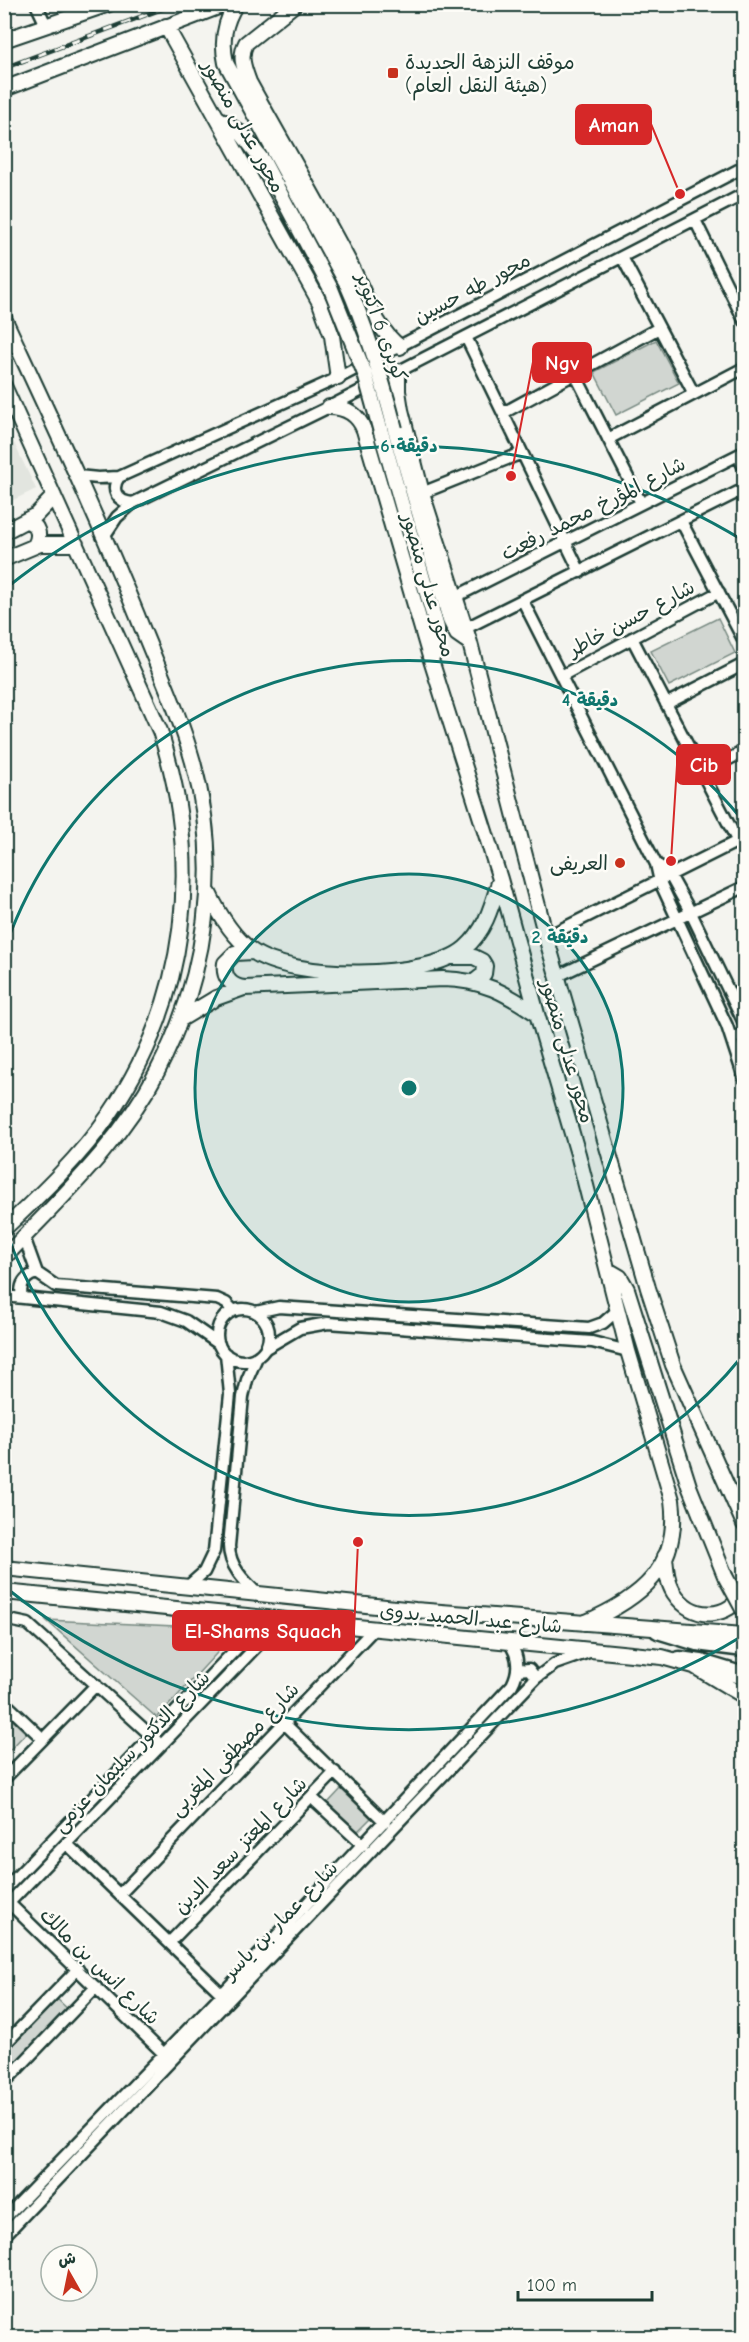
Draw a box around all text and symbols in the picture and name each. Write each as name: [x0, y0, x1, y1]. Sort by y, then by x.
place label: موقف النزهة الجديدة (هيئة النقل العام): [405, 51, 575, 101]
street label: محور عدلى منصور: [196, 54, 290, 197]
marker: موقف النزهة الجديدة (هيئة النقل العام): [386, 66, 400, 80]
callout: Aman: [576, 105, 651, 144]
text: Aman: [589, 113, 639, 137]
street label: محور طه حسين: [410, 248, 534, 329]
street label: كوبرى 6 اكتوبر: [349, 268, 412, 385]
callout: Ngv: [533, 343, 591, 382]
text: Ngv: [545, 351, 579, 375]
text: 6 دقيقة: [380, 436, 438, 457]
street label: شارع المؤرخ محمد رفعت: [497, 452, 690, 567]
street label: محور عدلى منصور: [395, 509, 460, 660]
street label: شارع حسن خاطر: [562, 575, 699, 664]
text: 4 دقيقة: [562, 690, 618, 711]
callout: Cib: [677, 745, 730, 784]
text: Cib: [690, 753, 718, 777]
place label: العريفى: [550, 852, 608, 876]
marker: العريفى: [613, 856, 627, 870]
text: 2 دقيقة: [532, 927, 588, 948]
street label: محور عدلى منصور: [534, 975, 599, 1126]
centre of rings: [399, 1078, 419, 1098]
street label: شارع عبد الحميد بدوى: [379, 1599, 563, 1640]
callout: El-Shams Squach: [173, 1611, 354, 1650]
text: El-Shams Squach: [184, 1619, 342, 1643]
street label: شارع الدكتور سليمان عزمى: [48, 1666, 216, 1838]
street label: شارع مصطفى المغربى: [165, 1678, 305, 1822]
street label: شارع المعتز سعد الدين: [169, 1772, 313, 1920]
street label: شارع عمار بن ياسر: [217, 1856, 344, 1987]
street label: شارع انس بن مالك: [34, 1903, 164, 2031]
north arrow: [39, 2243, 99, 2303]
text: ش: [57, 2249, 77, 2269]
scale bar: [518, 2264, 652, 2302]
text: 100 m: [527, 2275, 577, 2296]

